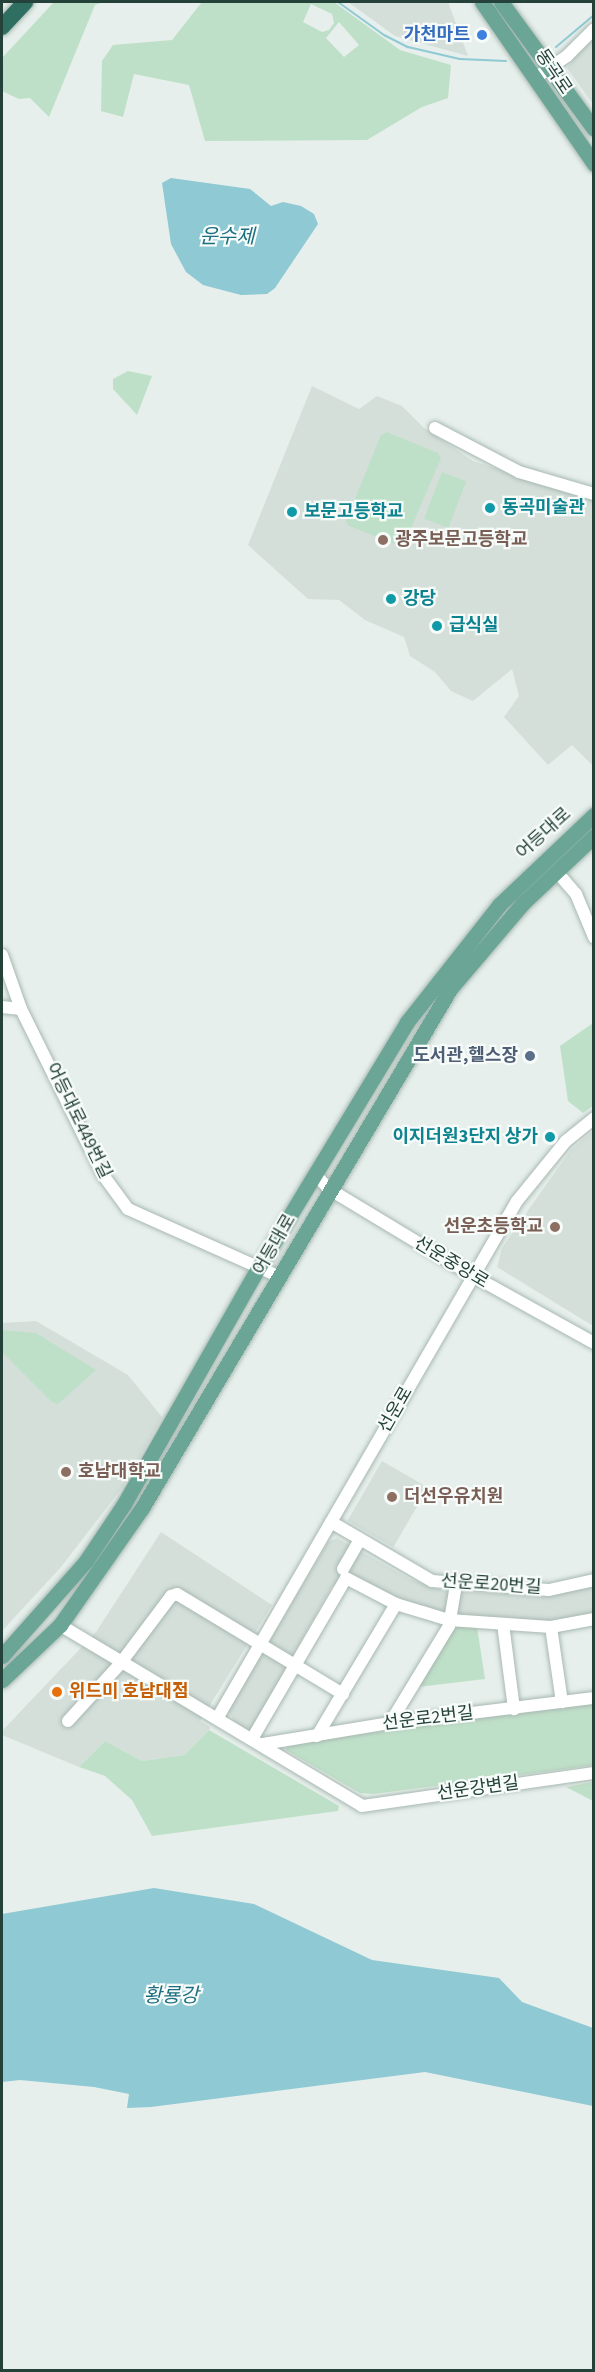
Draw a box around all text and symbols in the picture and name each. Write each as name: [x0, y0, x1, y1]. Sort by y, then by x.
place label: 가천마트: [404, 24, 470, 46]
marker: 가천마트: [475, 28, 489, 42]
street label: 동곡로: [530, 45, 576, 99]
water label: 운수제: [199, 225, 255, 249]
place label: 동곡미술관: [502, 497, 585, 519]
place label: 보문고등학교: [304, 501, 403, 523]
marker: 동곡미술관: [483, 501, 497, 515]
marker: 보문고등학교: [285, 505, 299, 519]
place label: 광주보문고등학교: [395, 529, 527, 551]
marker: 광주보문고등학교: [376, 533, 390, 547]
place label: 강당: [403, 588, 436, 610]
marker: 강당: [384, 592, 398, 606]
place label: 급식실: [449, 615, 499, 637]
marker: 급식실: [430, 619, 444, 633]
street label: 어등대로: [512, 804, 576, 864]
place label: 도서관,헬스장: [413, 1045, 518, 1067]
marker: 도서관,헬스장: [523, 1049, 537, 1063]
street label: 어등대로449번길: [41, 1060, 115, 1182]
place label: 이지더원3단지 상가: [392, 1126, 538, 1148]
marker: 이지더원3단지 상가: [543, 1130, 557, 1144]
street label: 어등대로: [249, 1211, 301, 1279]
place label: 선운초등학교: [444, 1216, 543, 1238]
marker: 선운초등학교: [548, 1220, 562, 1234]
street label: 선운중앙로: [410, 1232, 492, 1294]
street label: 선운로: [374, 1383, 418, 1437]
place label: 호남대학교: [78, 1461, 161, 1483]
marker: 호남대학교: [59, 1465, 73, 1479]
place label: 더선우유치원: [404, 1486, 503, 1508]
marker: 더선우유치원: [385, 1490, 399, 1504]
street label: 선운로20번길: [440, 1571, 542, 1599]
place label: 위드미 호남대점: [69, 1681, 189, 1703]
marker: 위드미 호남대점: [50, 1685, 64, 1699]
street label: 선운로2번길: [381, 1703, 475, 1735]
street label: 선운강변길: [435, 1773, 521, 1805]
water label: 황룡강: [143, 1984, 199, 2008]

